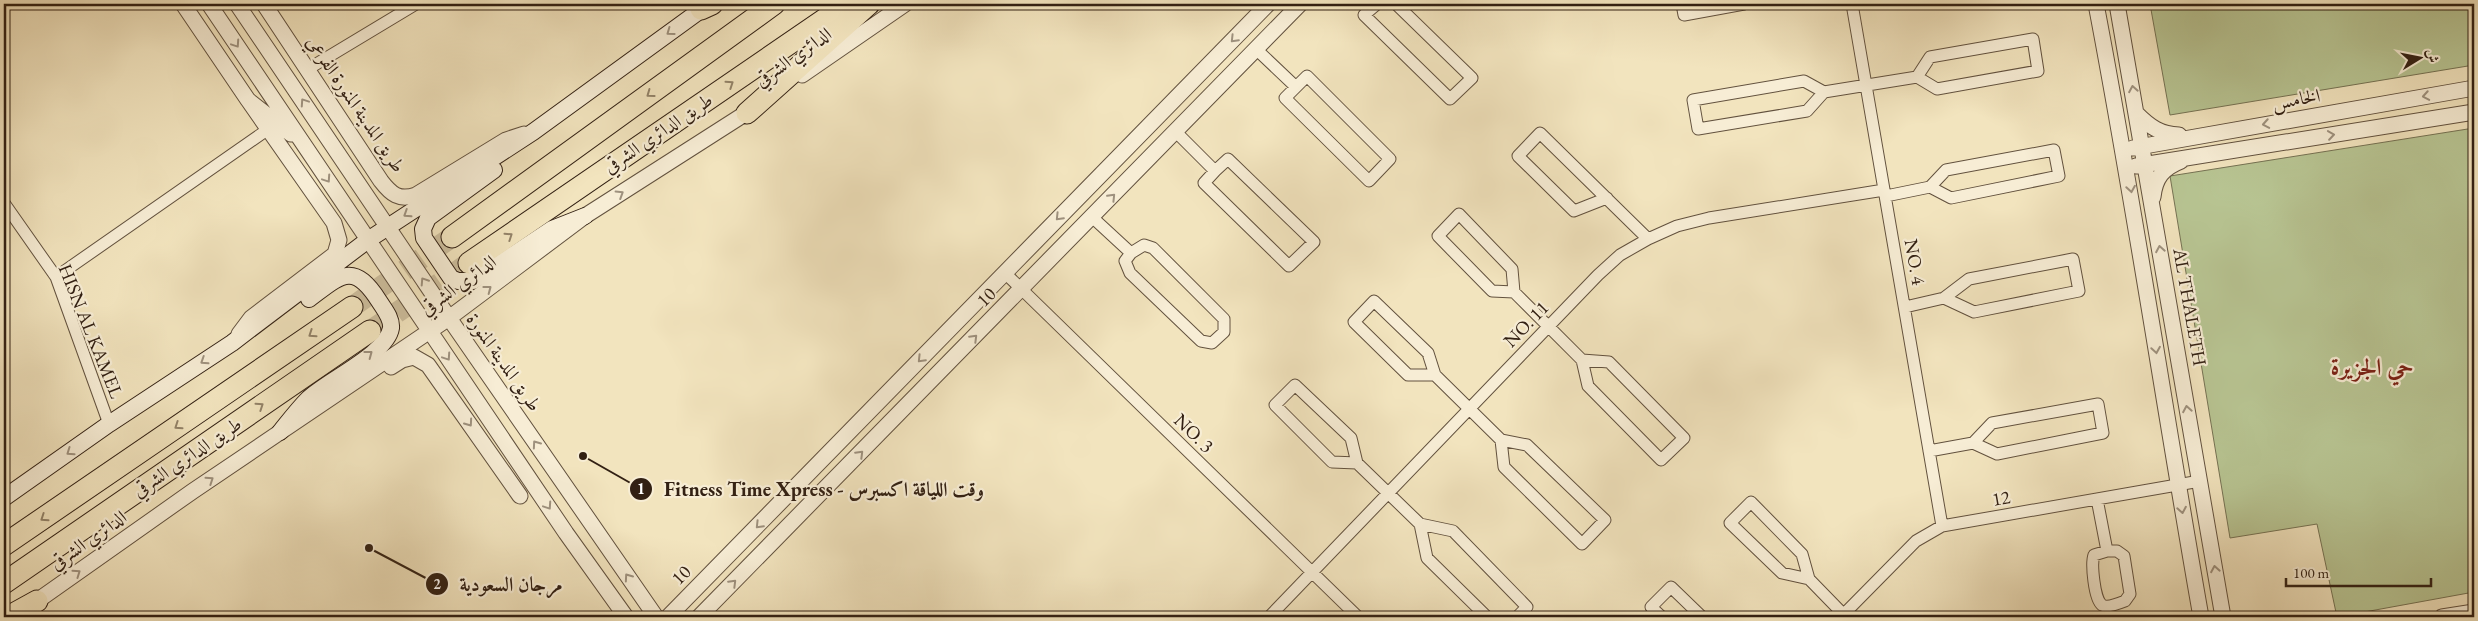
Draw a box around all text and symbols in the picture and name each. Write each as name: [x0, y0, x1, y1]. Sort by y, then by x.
street label: الدائري الشرقي: [750, 21, 838, 95]
one-way arrow: [666, 26, 676, 35]
street label: طريق المدينة المنورة الفرعي: [298, 31, 411, 179]
north arrow: [2396, 32, 2446, 82]
one-way arrow: [1231, 33, 1240, 42]
one-way arrow: [230, 38, 239, 48]
text: ش: [2423, 47, 2443, 64]
one-way arrow: [724, 81, 733, 90]
street label: الخامس: [2270, 82, 2322, 116]
one-way arrow: [2128, 84, 2138, 93]
street label: طريق الدائري الشرقي: [598, 87, 719, 181]
one-way arrow: [646, 88, 655, 97]
one-way arrow: [2422, 91, 2431, 101]
one-way arrow: [301, 99, 310, 108]
one-way arrow: [2262, 119, 2271, 129]
one-way arrow: [2327, 130, 2335, 141]
one-way arrow: [321, 173, 330, 183]
one-way arrow: [2125, 185, 2135, 194]
one-way arrow: [614, 191, 623, 200]
one-way arrow: [1106, 194, 1115, 203]
one-way arrow: [403, 208, 412, 217]
one-way arrow: [1056, 212, 1065, 221]
one-way arrow: [503, 233, 513, 242]
street label: NO. 4: [1899, 237, 1931, 288]
one-way arrow: [2155, 245, 2165, 253]
street label: AL THALETH: [2167, 245, 2213, 368]
street label: الدائري الشرقي: [415, 249, 503, 324]
street label: HISN AL KAMEL: [53, 260, 129, 402]
one-way arrow: [421, 277, 430, 286]
street label: 10: [971, 282, 1001, 312]
one-way arrow: [482, 286, 492, 295]
street label: NO. 11: [1498, 295, 1554, 353]
street label: طريق المدينة المنورة: [461, 308, 547, 416]
one-way arrow: [308, 328, 318, 337]
one-way arrow: [968, 335, 977, 344]
one-way arrow: [2150, 346, 2161, 354]
one-way arrow: [363, 351, 373, 360]
one-way arrow: [441, 351, 450, 361]
district label: حي الجزيرة: [2331, 351, 2413, 386]
one-way arrow: [918, 353, 927, 362]
one-way arrow: [201, 355, 210, 364]
one-way arrow: [255, 403, 264, 412]
one-way arrow: [2183, 405, 2193, 413]
street label: NO. 3: [1169, 408, 1219, 458]
street label: طريق الدائري الشرقي: [127, 411, 248, 505]
one-way arrow: [463, 417, 472, 427]
one-way arrow: [174, 420, 184, 429]
one-way arrow: [533, 440, 542, 450]
one-way arrow: [66, 446, 75, 455]
one-way arrow: [854, 451, 863, 460]
callout: Fitness Time Xpress - وقت اللياقة اكسبرس: [629, 471, 994, 506]
text: Fitness Time Xpress - وقت اللياقة اكسبرس: [664, 476, 984, 502]
one-way arrow: [204, 477, 214, 486]
text: 1: [637, 479, 645, 498]
street label: 12: [1990, 484, 2012, 512]
one-way arrow: [542, 500, 551, 510]
street label: الدائري الشرقي: [45, 504, 133, 578]
one-way arrow: [2176, 506, 2186, 515]
one-way arrow: [40, 512, 50, 521]
one-way arrow: [756, 519, 765, 528]
scale bar: [2286, 556, 2430, 588]
street label: 10: [666, 560, 696, 590]
text: 100 m: [2293, 563, 2330, 582]
one-way arrow: [2210, 565, 2220, 574]
callout: مرجان السعودية: [425, 567, 573, 602]
one-way arrow: [71, 570, 81, 579]
text: مرجان السعودية: [459, 571, 563, 599]
one-way arrow: [625, 573, 634, 583]
text: 2: [433, 574, 441, 593]
one-way arrow: [727, 579, 736, 588]

